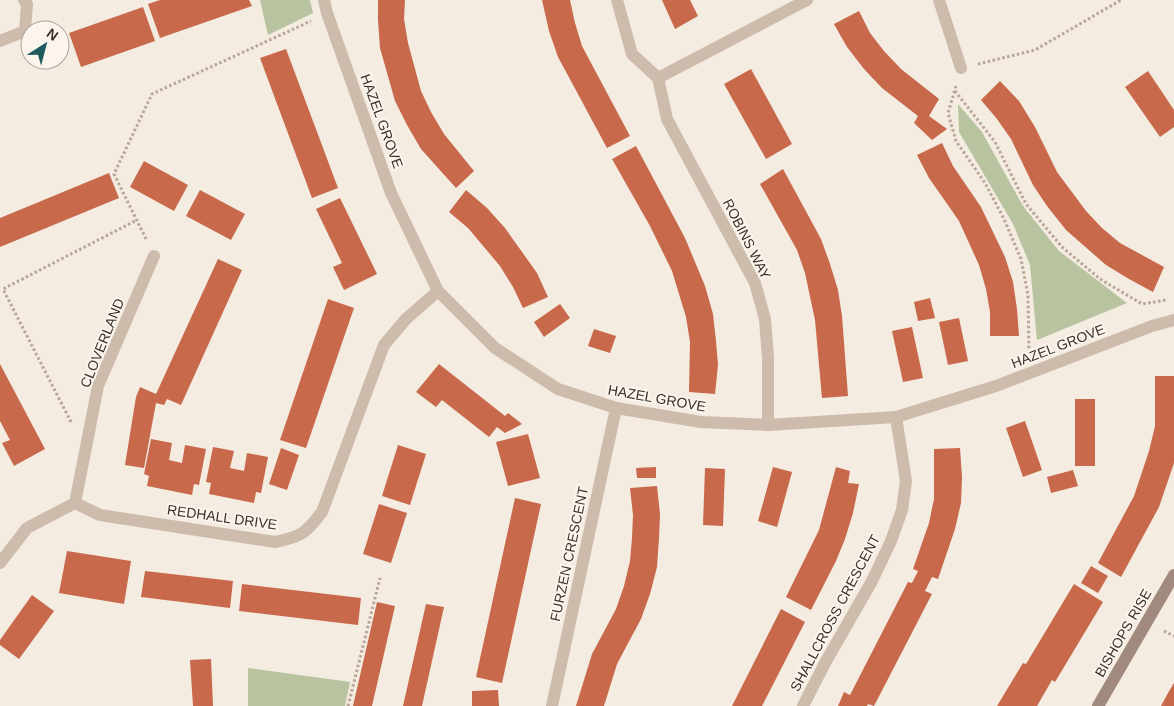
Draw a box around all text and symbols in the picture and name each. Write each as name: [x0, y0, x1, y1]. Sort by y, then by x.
north arrow: [20, 20, 70, 70]
text: N: [44, 25, 61, 44]
street label: HAZEL GROVE: [358, 72, 406, 170]
street label: ROBINS WAY: [720, 196, 774, 282]
street label: CLOVERLAND: [77, 296, 127, 390]
street label: HAZEL GROVE: [1009, 321, 1107, 371]
street label: HAZEL GROVE: [607, 382, 707, 414]
street label: FURZEN CRESCENT: [547, 485, 591, 623]
street label: REDHALL DRIVE: [166, 501, 278, 533]
street label: SHALLCROSS CRESCENT: [787, 532, 883, 694]
street label: BISHOPS RISE: [1091, 586, 1155, 680]

